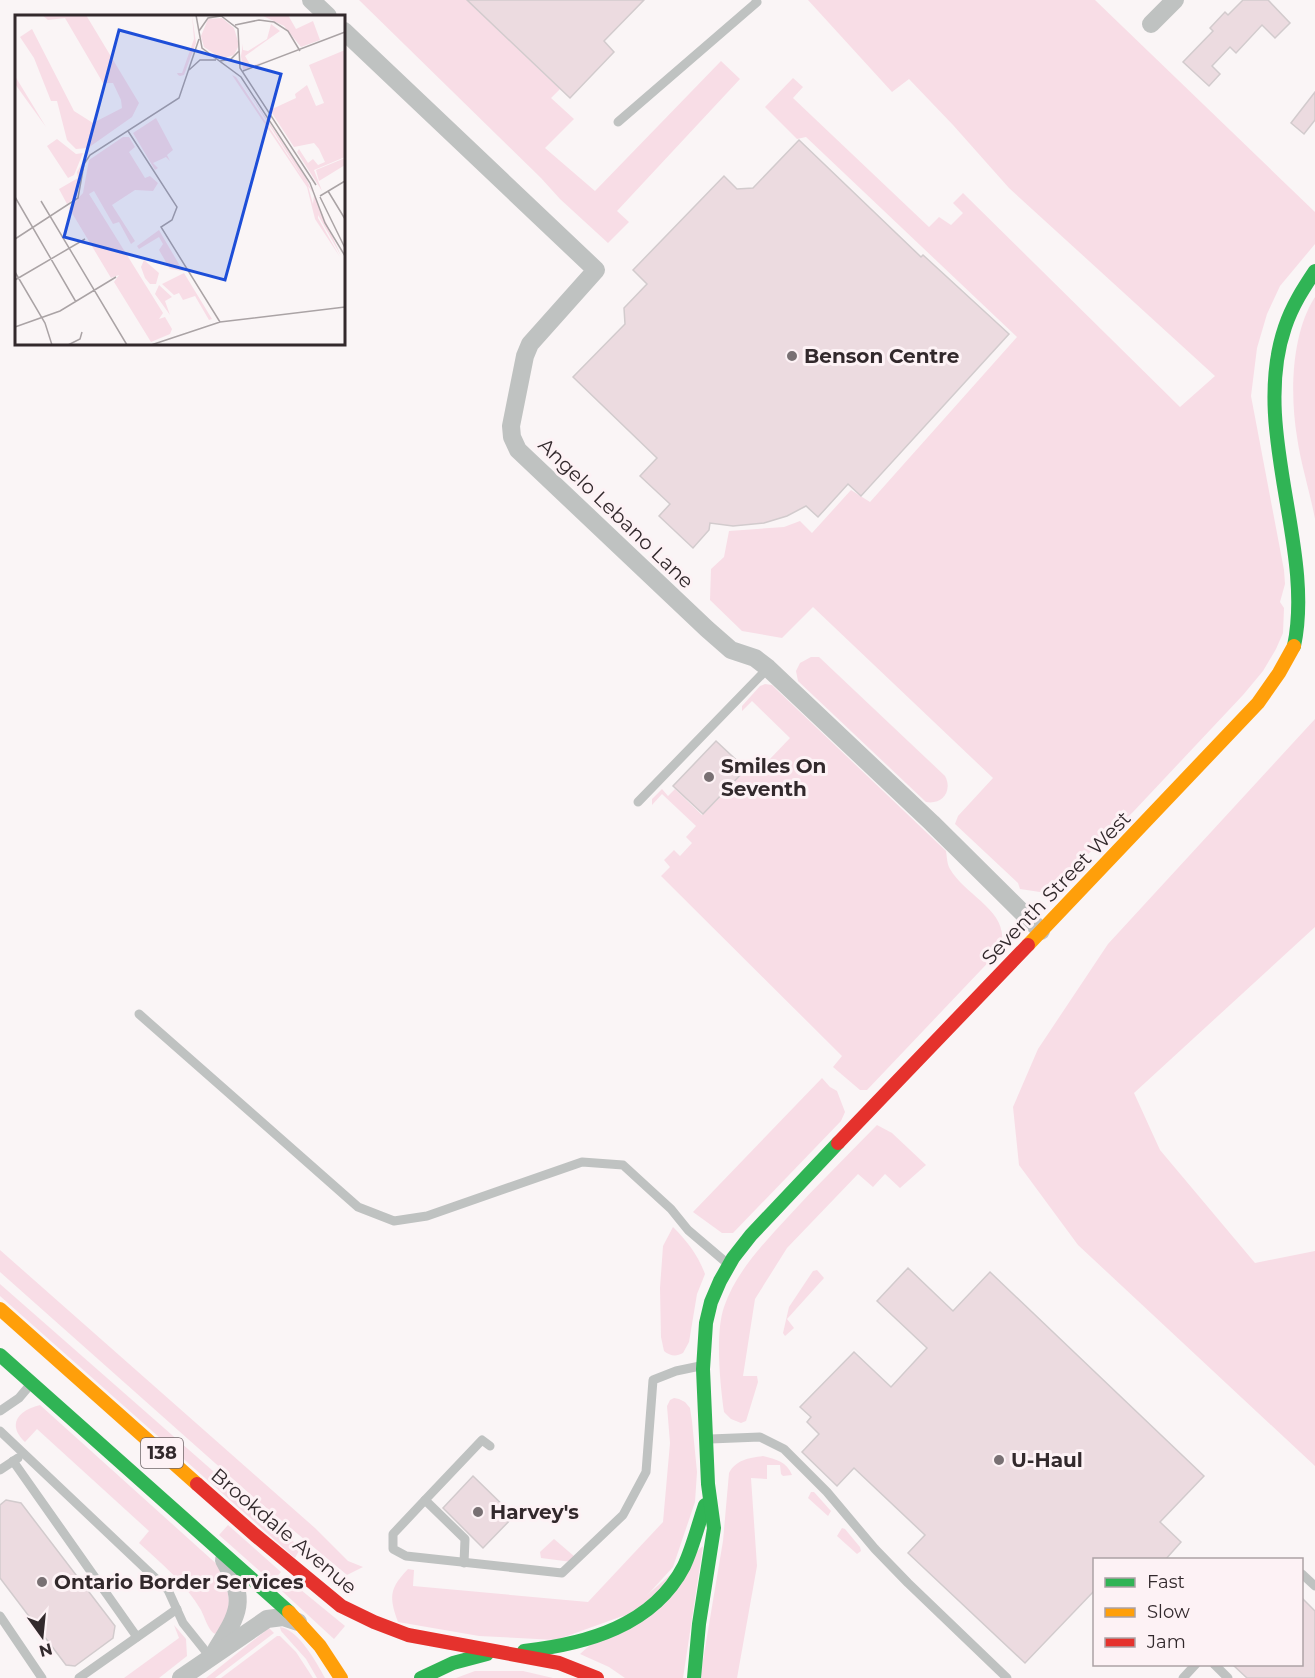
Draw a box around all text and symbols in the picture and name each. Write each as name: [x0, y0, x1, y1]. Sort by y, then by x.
inset map: [15, 15, 345, 345]
place label: Benson Centre: [804, 344, 959, 368]
marker: Benson Centre: [785, 349, 799, 363]
street label: Angelo Lebano Lane: [533, 433, 699, 593]
place label: Smiles On Seventh: [721, 754, 826, 801]
marker: Smiles On Seventh: [702, 770, 716, 784]
street label: Seventh Street West: [977, 806, 1135, 970]
road number: 138: [141, 1438, 183, 1468]
place label: U-Haul: [1011, 1448, 1083, 1472]
marker: U-Haul: [992, 1453, 1006, 1467]
street label: Brookdale Avenue: [206, 1463, 362, 1599]
place label: Harvey's: [490, 1500, 579, 1524]
marker: Harvey's: [471, 1505, 485, 1519]
legend: [1093, 1558, 1303, 1666]
place label: Ontario Border Services: [54, 1570, 304, 1594]
text: Fast: [1147, 1571, 1185, 1593]
marker: Ontario Border Services: [35, 1575, 49, 1589]
text: Slow: [1147, 1601, 1190, 1623]
north arrow: [12, 1606, 72, 1666]
text: Jam: [1146, 1631, 1186, 1653]
text: N: [37, 1639, 54, 1661]

